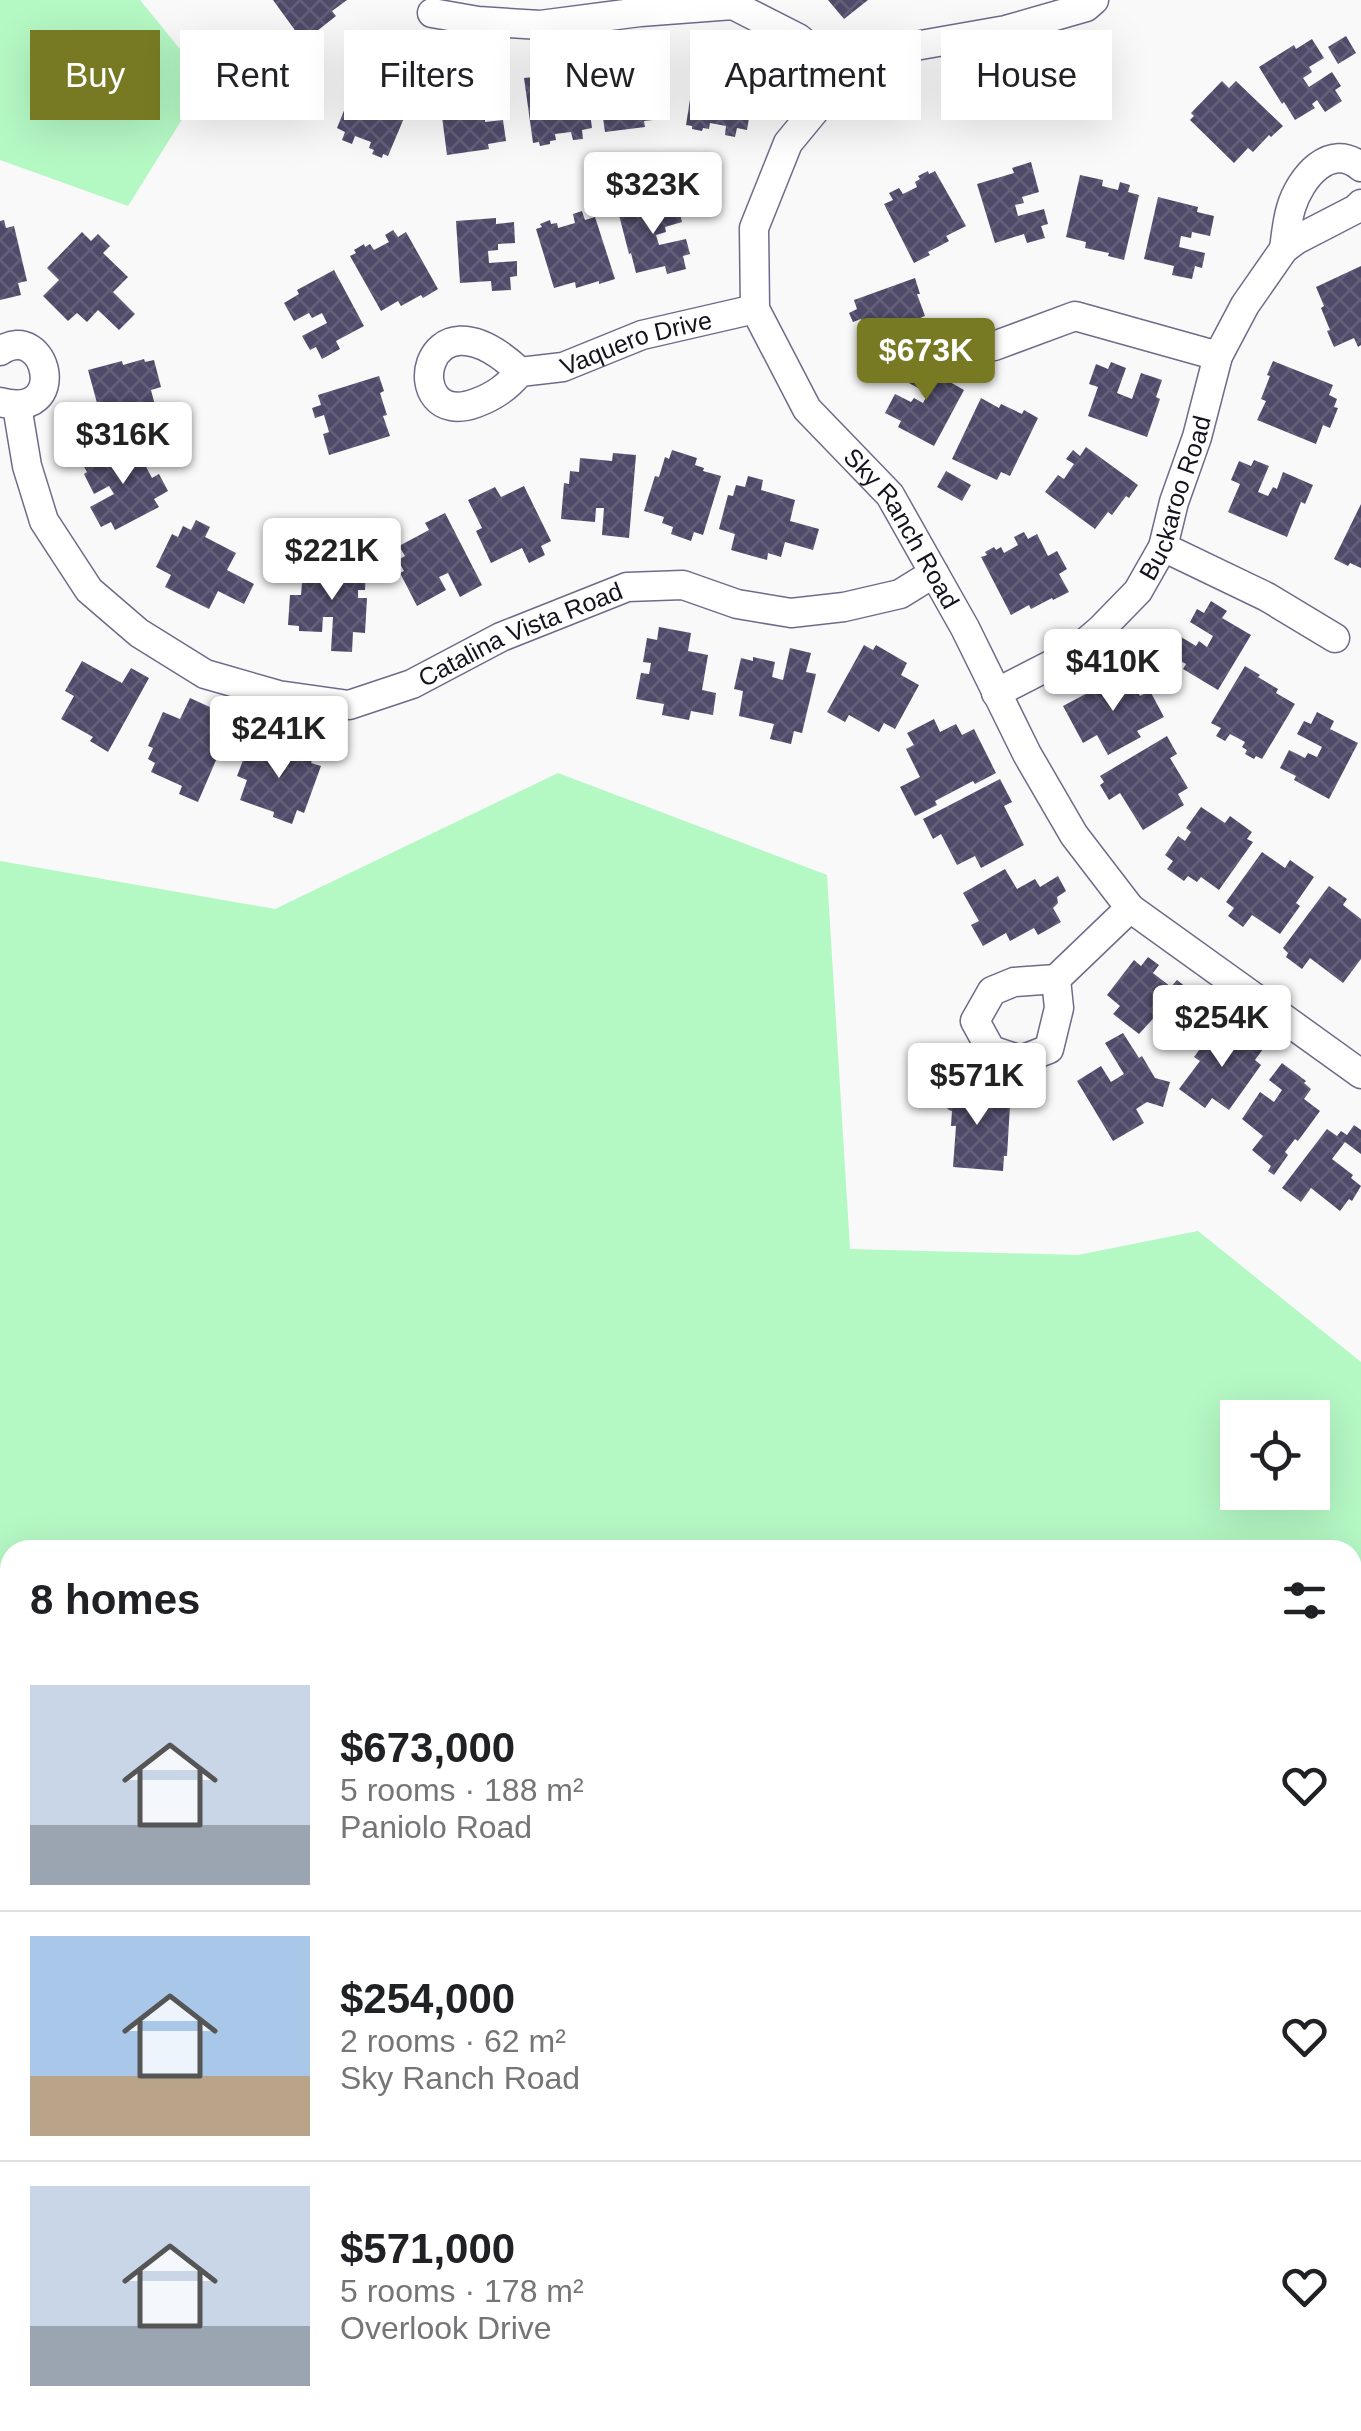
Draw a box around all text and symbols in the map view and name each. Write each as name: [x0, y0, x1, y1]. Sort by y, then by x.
chip: Buy: [30, 30, 160, 120]
chip: Rent: [180, 30, 324, 120]
chip: Filters: [344, 30, 510, 120]
chip: New: [530, 30, 670, 120]
chip: Apartment: [690, 30, 921, 120]
chip: House: [941, 30, 1112, 120]
pin: $323K: [583, 152, 723, 237]
text: $323K: [606, 166, 700, 202]
street label: Vaquero Drive: [556, 305, 714, 381]
pin: $673K: [856, 318, 996, 403]
text: $673K: [879, 332, 973, 368]
pin: $316K: [53, 402, 193, 487]
street label: Buckaroo Road: [1133, 413, 1216, 585]
text: $316K: [76, 416, 170, 452]
street label: Sky Ranch Road: [838, 442, 965, 613]
pin: $221K: [262, 518, 402, 603]
text: $221K: [285, 532, 379, 568]
street label: Catalina Vista Road: [414, 576, 626, 692]
pin: $410K: [1043, 629, 1183, 714]
text: $410K: [1066, 643, 1160, 679]
pin: $241K: [209, 696, 349, 781]
text: $241K: [232, 710, 326, 746]
pin: $254K: [1152, 985, 1292, 1070]
text: $254K: [1175, 999, 1269, 1035]
pin: $571K: [907, 1043, 1047, 1128]
text: $571K: [930, 1057, 1024, 1093]
map controls: [1220, 1400, 1330, 1510]
button: locate: [1220, 1400, 1330, 1510]
icon: filters: [1277, 1573, 1332, 1628]
text: 8 homes: [30, 1576, 200, 1623]
text: $673,000: [340, 1724, 515, 1771]
icon: home: [110, 1725, 230, 1845]
icon: heart: [1277, 1758, 1332, 1813]
text: 5 rooms · 188 m²: [340, 1772, 584, 1808]
text: Paniolo Road: [340, 1809, 532, 1845]
text: $254,000: [340, 1975, 515, 2022]
icon: home: [110, 1976, 230, 2096]
icon: heart: [1277, 2009, 1332, 2064]
text: 2 rooms · 62 m²: [340, 2023, 566, 2059]
text: Sky Ranch Road: [340, 2060, 580, 2096]
text: $571,000: [340, 2225, 515, 2272]
icon: home: [110, 2226, 230, 2346]
icon: heart: [1277, 2259, 1332, 2314]
text: 5 rooms · 178 m²: [340, 2273, 584, 2309]
text: Overlook Drive: [340, 2310, 552, 2346]

